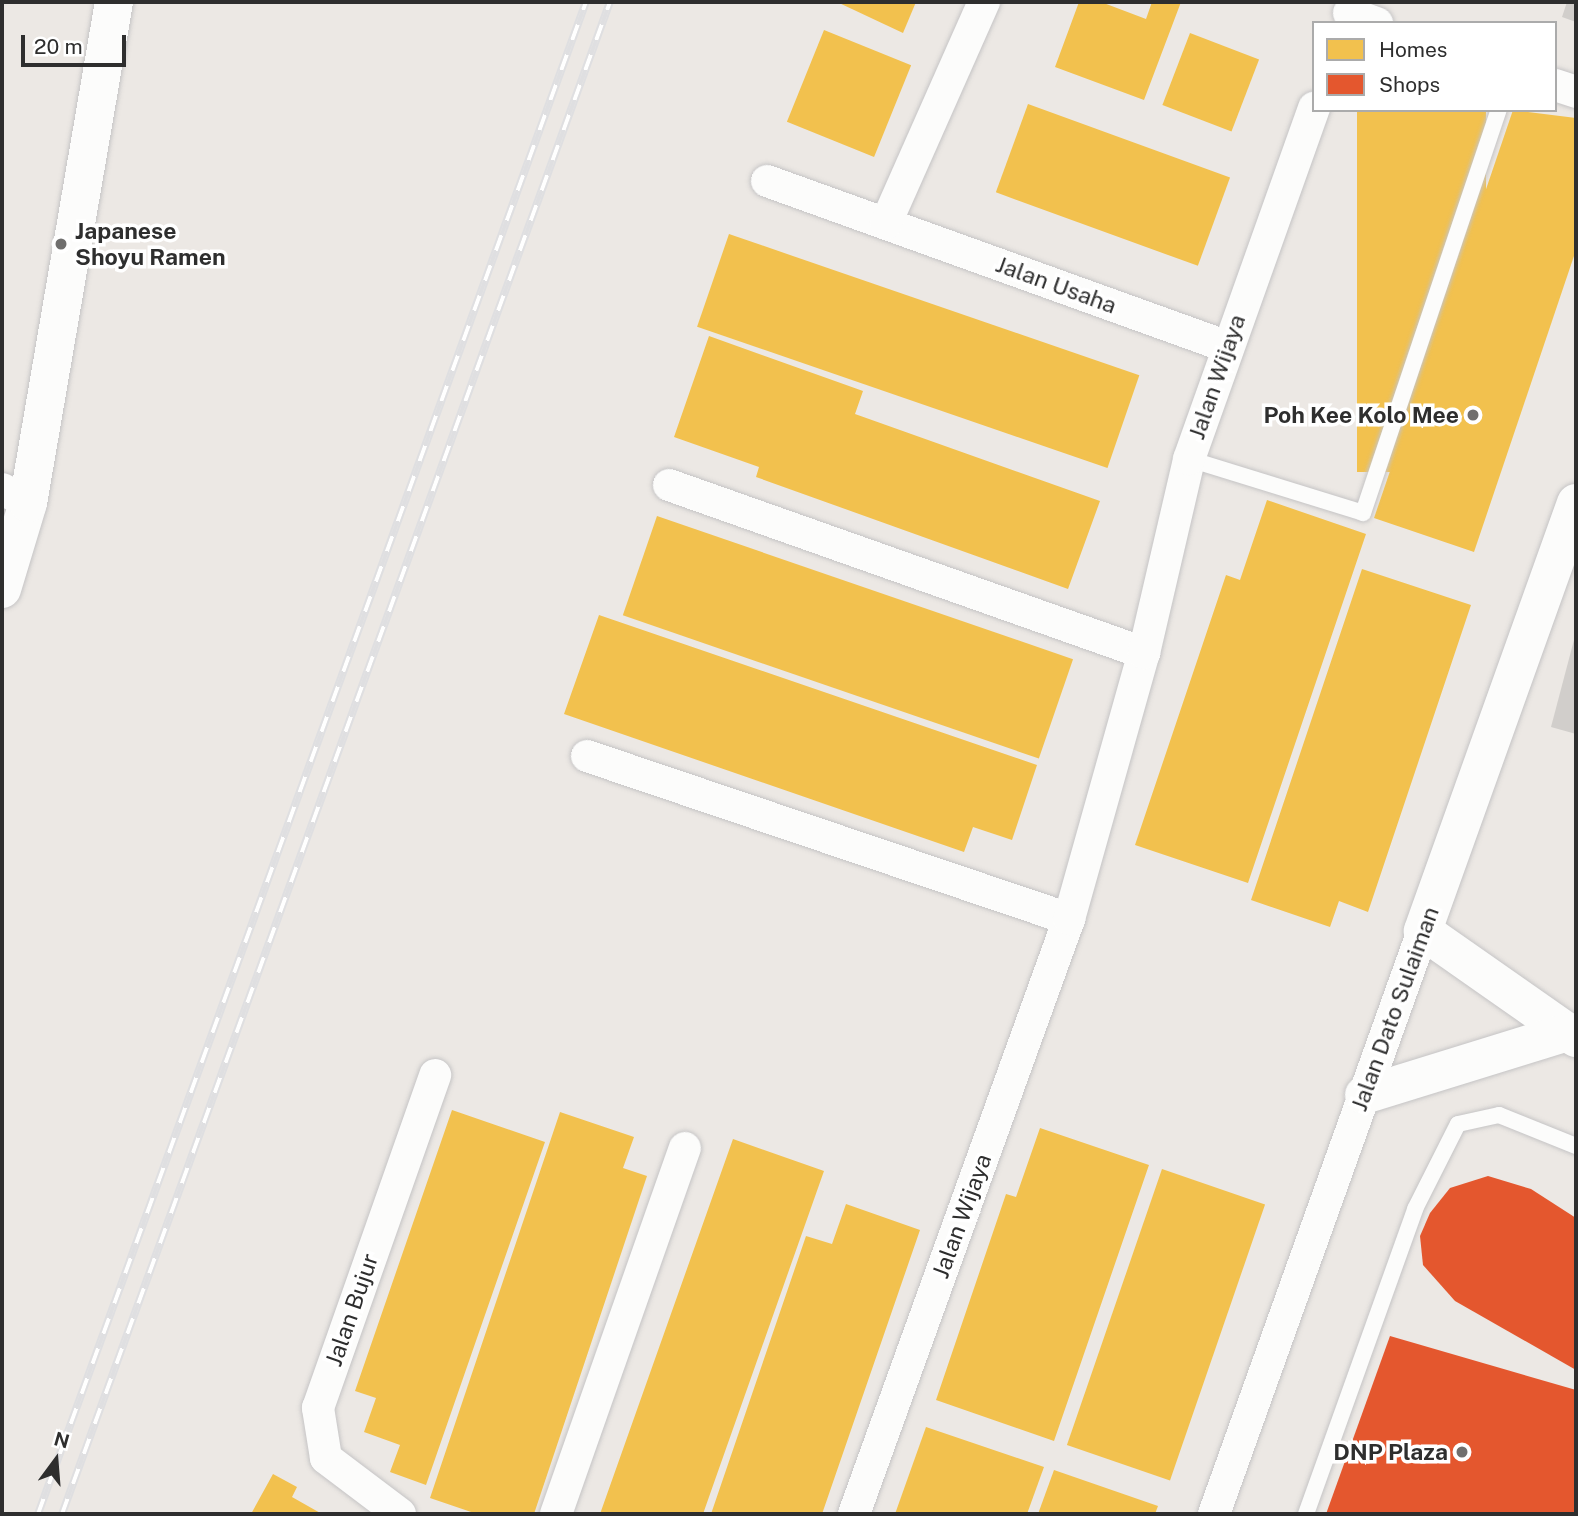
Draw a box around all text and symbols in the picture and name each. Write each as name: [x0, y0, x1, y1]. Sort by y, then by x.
scale bar: [24, 21, 130, 65]
legend: [1312, 21, 1557, 112]
text: 20 m: [34, 34, 83, 59]
text: Homes: [1379, 37, 1447, 62]
text: Shops: [1379, 72, 1440, 97]
place label: Japanese Shoyu Ramen: [75, 217, 226, 271]
marker: Japanese Shoyu Ramen: [53, 236, 69, 252]
street label: Jalan Usaha: [992, 250, 1120, 320]
street label: Jalan Wijaya: [1183, 311, 1251, 443]
place label: Poh Kee Kolo Mee: [1263, 401, 1459, 429]
marker: Poh Kee Kolo Mee: [1465, 407, 1481, 423]
street label: Jalan Dato Sulaiman: [1345, 903, 1445, 1115]
street label: Jalan Wijaya: [927, 1150, 997, 1282]
street label: Jalan Bujur: [320, 1250, 384, 1370]
north arrow: [21, 1425, 91, 1495]
text: N: [52, 1427, 72, 1452]
place label: DNP Plaza: [1333, 1438, 1448, 1466]
marker: DNP Plaza: [1454, 1444, 1470, 1460]

